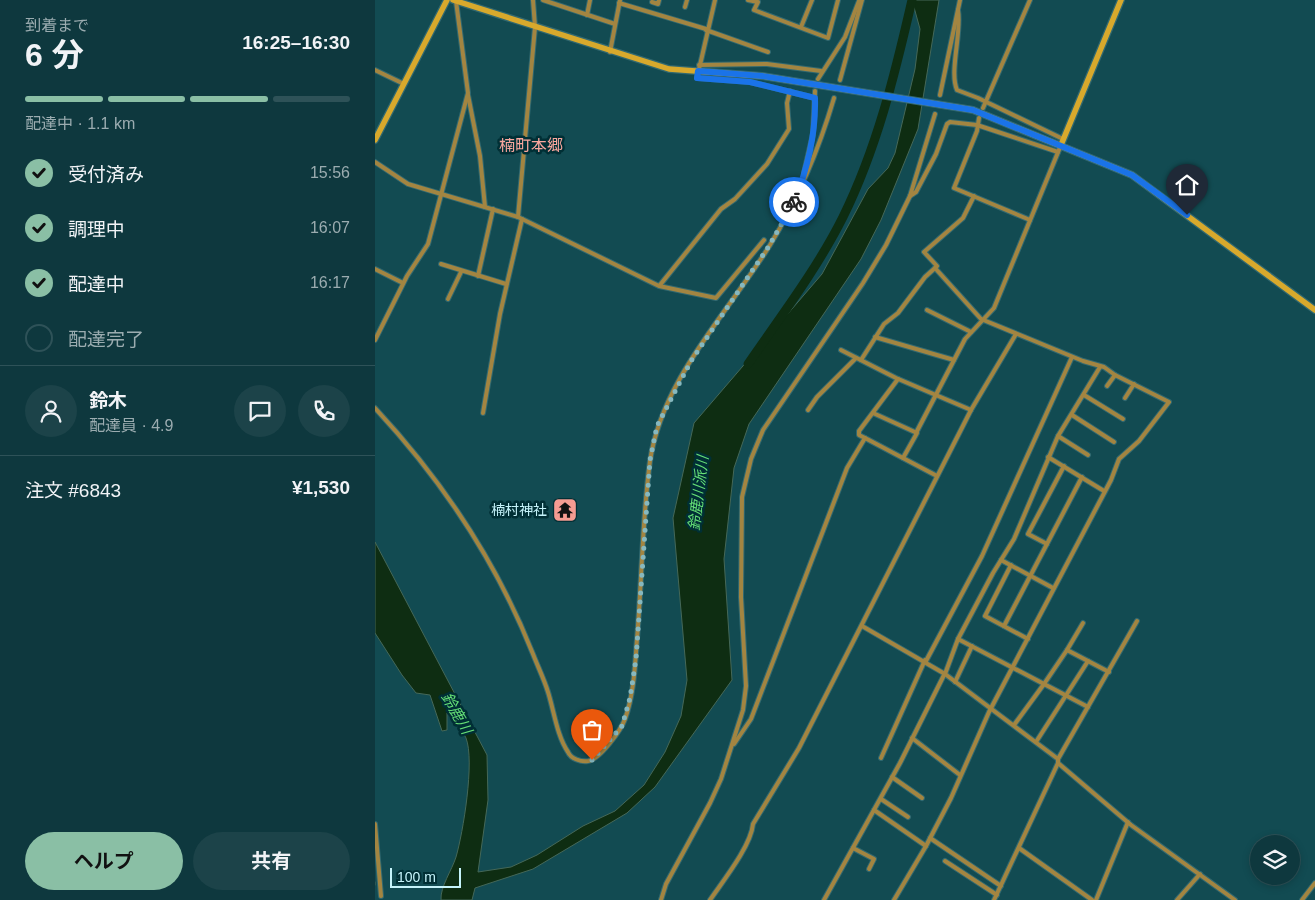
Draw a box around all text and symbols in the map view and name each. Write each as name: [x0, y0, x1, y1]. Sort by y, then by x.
text: 到着まで: [25, 17, 89, 34]
text: 16:25–16:30: [242, 32, 350, 53]
text: 6 分: [25, 37, 84, 73]
text: 配達中 · 1.1 km: [25, 115, 135, 132]
district label: 楠町本郷: [499, 137, 563, 154]
icon: check: [25, 159, 53, 187]
text: 受付済み: [68, 164, 144, 185]
text: 15:56: [310, 164, 350, 181]
pin: [1166, 164, 1208, 215]
icon: home: [1173, 171, 1201, 199]
courier: [769, 177, 819, 227]
icon: bike: [780, 188, 808, 216]
icon: check: [25, 214, 53, 242]
text: 調理中: [68, 219, 125, 240]
text: 16:07: [310, 219, 350, 236]
icon: check: [25, 269, 53, 297]
text: 配達中: [68, 274, 125, 295]
text: 16:17: [310, 274, 350, 291]
text: 配達完了: [68, 329, 144, 350]
button: person: [25, 385, 77, 437]
button: chat: [234, 385, 286, 437]
button: phone: [298, 385, 350, 437]
text: 鈴木: [89, 390, 127, 411]
text: 配達員 · 4.9: [89, 417, 173, 434]
water label: 鈴鹿川派川: [685, 453, 711, 531]
text: ¥1,530: [292, 477, 350, 498]
text: 注文 #6843: [25, 480, 121, 501]
temple icon: 楠村神社: [552, 497, 578, 523]
place label: 楠村神社: [491, 502, 547, 518]
water label: 鈴鹿川: [438, 689, 477, 738]
pin: [571, 709, 613, 760]
icon: bag: [578, 716, 606, 744]
button: ヘルプ: [25, 832, 183, 890]
button: 共有: [193, 832, 350, 890]
map controls: [1250, 835, 1300, 885]
button: layers: [1250, 835, 1300, 885]
scale bar: [390, 865, 461, 888]
text: 100 m: [397, 869, 436, 885]

